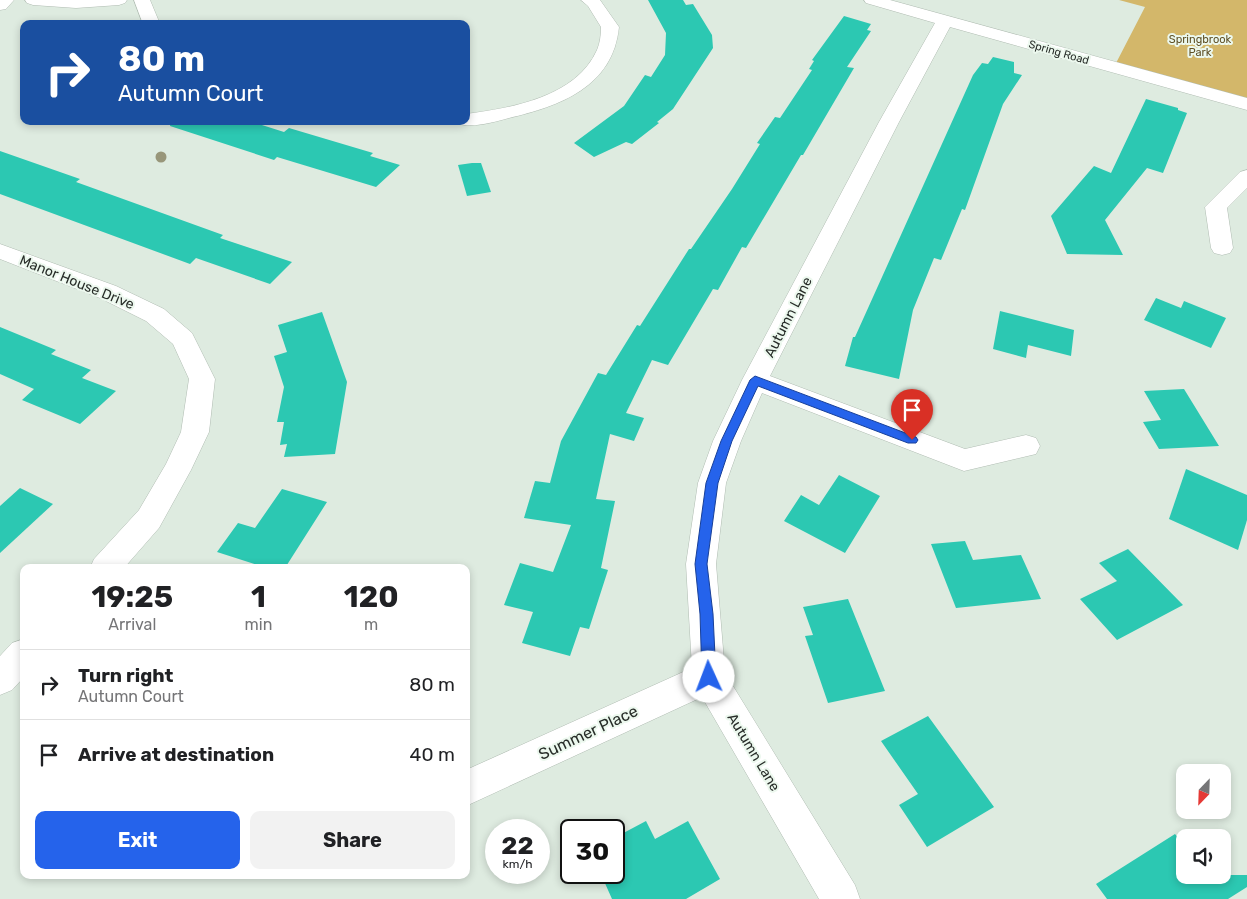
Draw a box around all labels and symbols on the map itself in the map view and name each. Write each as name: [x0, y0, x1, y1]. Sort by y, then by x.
park label: Springbrook Park: [1169, 33, 1232, 59]
street label: Spring Road: [1027, 38, 1091, 67]
street label: Manor House Drive: [17, 252, 137, 313]
street label: Autumn Lane: [761, 274, 816, 360]
pin: [891, 389, 933, 440]
position arrow: [682, 650, 734, 702]
street label: Summer Place: [536, 701, 641, 764]
street label: Autumn Lane: [724, 710, 784, 794]
north arrow: [1176, 764, 1231, 819]
speed limit sign: 30: [560, 819, 625, 884]

